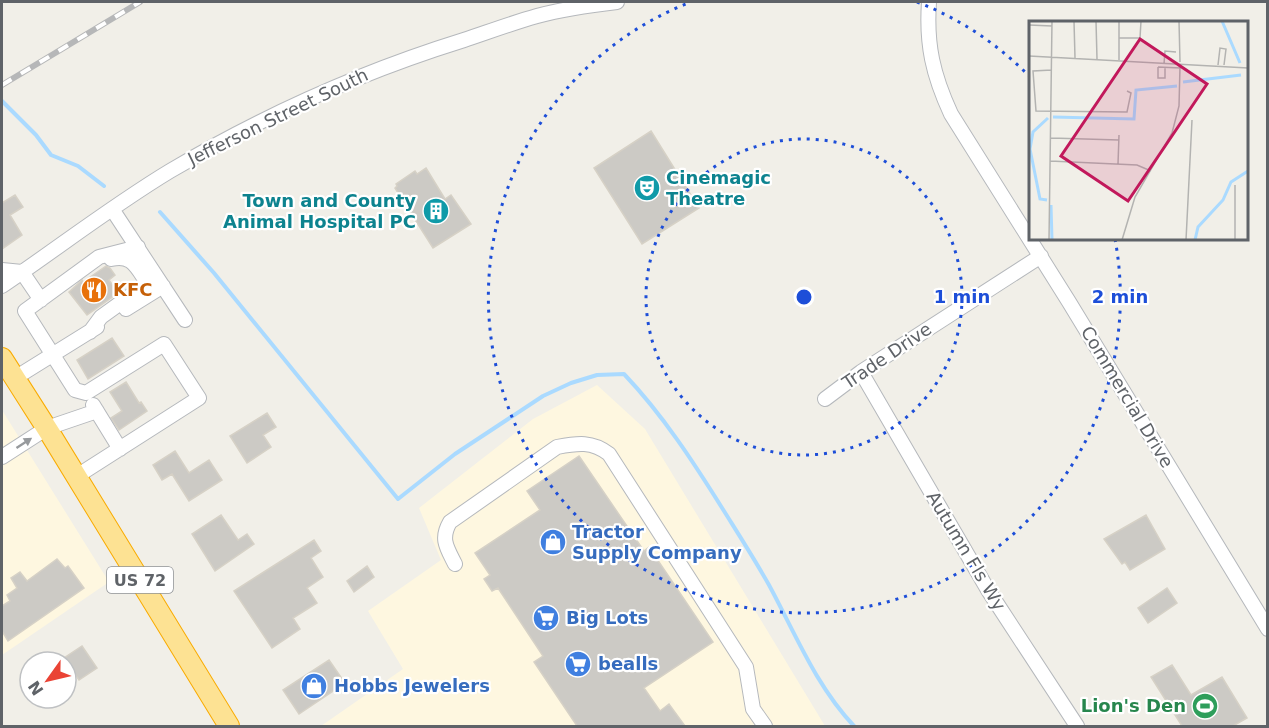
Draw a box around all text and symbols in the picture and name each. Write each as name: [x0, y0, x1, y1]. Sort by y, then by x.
inset map: [1029, 21, 1248, 240]
street label: Jefferson Street South: [184, 64, 371, 170]
place label: Cinemagic Theatre: [666, 167, 771, 209]
theatre icon: Cinemagic Theatre: [632, 173, 662, 203]
place label: Town and County Animal Hospital PC: [223, 190, 416, 232]
building icon: Town and County Animal Hospital PC: [421, 196, 451, 226]
restaurant icon: KFC: [79, 275, 109, 305]
place label: KFC: [113, 279, 152, 300]
text: 1 min: [934, 286, 990, 307]
text: 2 min: [1092, 286, 1148, 307]
centre of rings: [794, 287, 814, 307]
street label: Trade Drive: [837, 318, 935, 394]
street label: Commercial Drive: [1077, 322, 1178, 471]
one-way arrow: [16, 437, 32, 448]
street label: Autumn Fls Wy: [923, 487, 1010, 614]
place label: Tractor Supply Company: [572, 521, 742, 563]
shop icon: Tractor Supply Company: [538, 527, 568, 557]
road number: US 72: [107, 567, 173, 593]
supermarket icon: Big Lots: [531, 603, 561, 633]
place label: Big Lots: [566, 607, 648, 628]
supermarket icon: bealls: [563, 649, 593, 679]
north arrow: [18, 650, 78, 710]
place label: bealls: [598, 653, 658, 674]
shop icon: Hobbs Jewelers: [299, 671, 329, 701]
place label: Hobbs Jewelers: [334, 675, 490, 696]
text: N: [24, 677, 48, 699]
sports icon: Lion's Den: [1190, 691, 1220, 721]
place label: Lion's Den: [1081, 695, 1186, 716]

